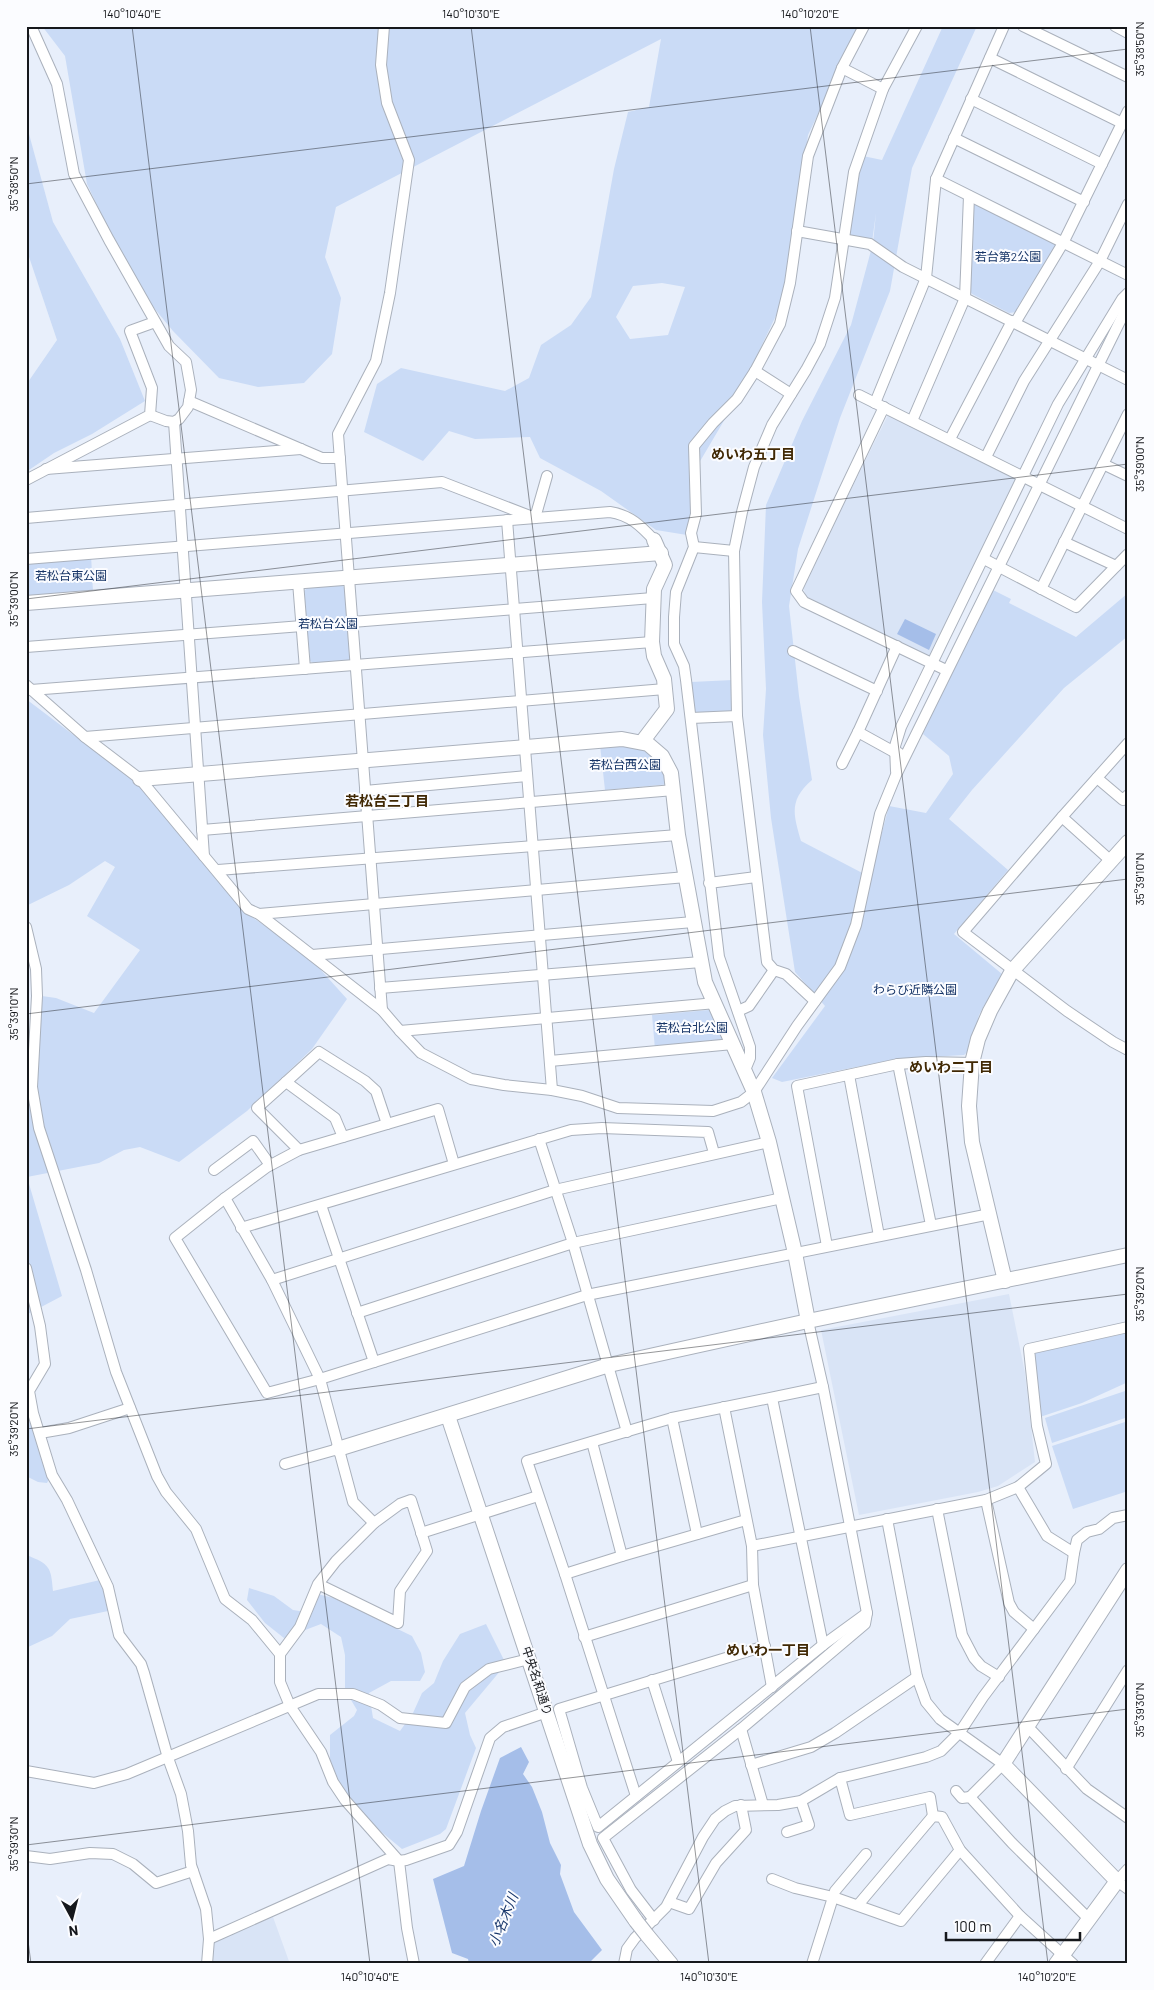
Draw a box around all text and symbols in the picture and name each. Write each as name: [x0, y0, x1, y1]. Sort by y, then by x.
text: 140°10'40"E: [103, 6, 161, 20]
text: 140°10'30"E: [442, 6, 500, 20]
text: 140°10'20"E: [781, 6, 839, 20]
text: 35°38'50"N: [1132, 21, 1146, 77]
text: 35°38'50"N: [6, 156, 20, 212]
park label: 若台第2公園: [975, 249, 1041, 263]
text: 35°39'00"N: [1132, 436, 1146, 492]
district label: めいわ五丁目: [711, 445, 795, 462]
park label: 若松台東公園: [35, 568, 107, 582]
text: 35°39'00"N: [6, 571, 20, 627]
park label: 若松台公園: [298, 616, 358, 630]
park label: 若松台西公園: [589, 757, 661, 771]
district label: 若松台三丁目: [345, 792, 429, 809]
text: 35°39'10"N: [1132, 852, 1146, 906]
park label: わらび近隣公園: [873, 982, 957, 996]
text: 35°39'10"N: [6, 987, 20, 1041]
park label: 若松台北公園: [656, 1020, 728, 1034]
district label: めいわ二丁目: [909, 1058, 993, 1075]
text: 35°39'20"N: [1132, 1266, 1146, 1322]
text: 35°39'20"N: [6, 1401, 20, 1457]
district label: めいわ一丁目: [726, 1641, 810, 1658]
street label: 中央名和通り: [520, 1644, 556, 1717]
text: 35°39'30"N: [1132, 1682, 1146, 1738]
text: 35°39'30"N: [6, 1816, 20, 1872]
water label: 小名木川: [484, 1889, 522, 1949]
north arrow: [48, 1892, 98, 1942]
scale bar: [946, 1910, 1080, 1942]
text: 100 m: [954, 1917, 992, 1935]
text: N: [68, 1922, 79, 1940]
text: 140°10'40"E: [341, 1969, 399, 1983]
text: 140°10'30"E: [680, 1969, 738, 1983]
text: 140°10'20"E: [1018, 1969, 1076, 1983]

